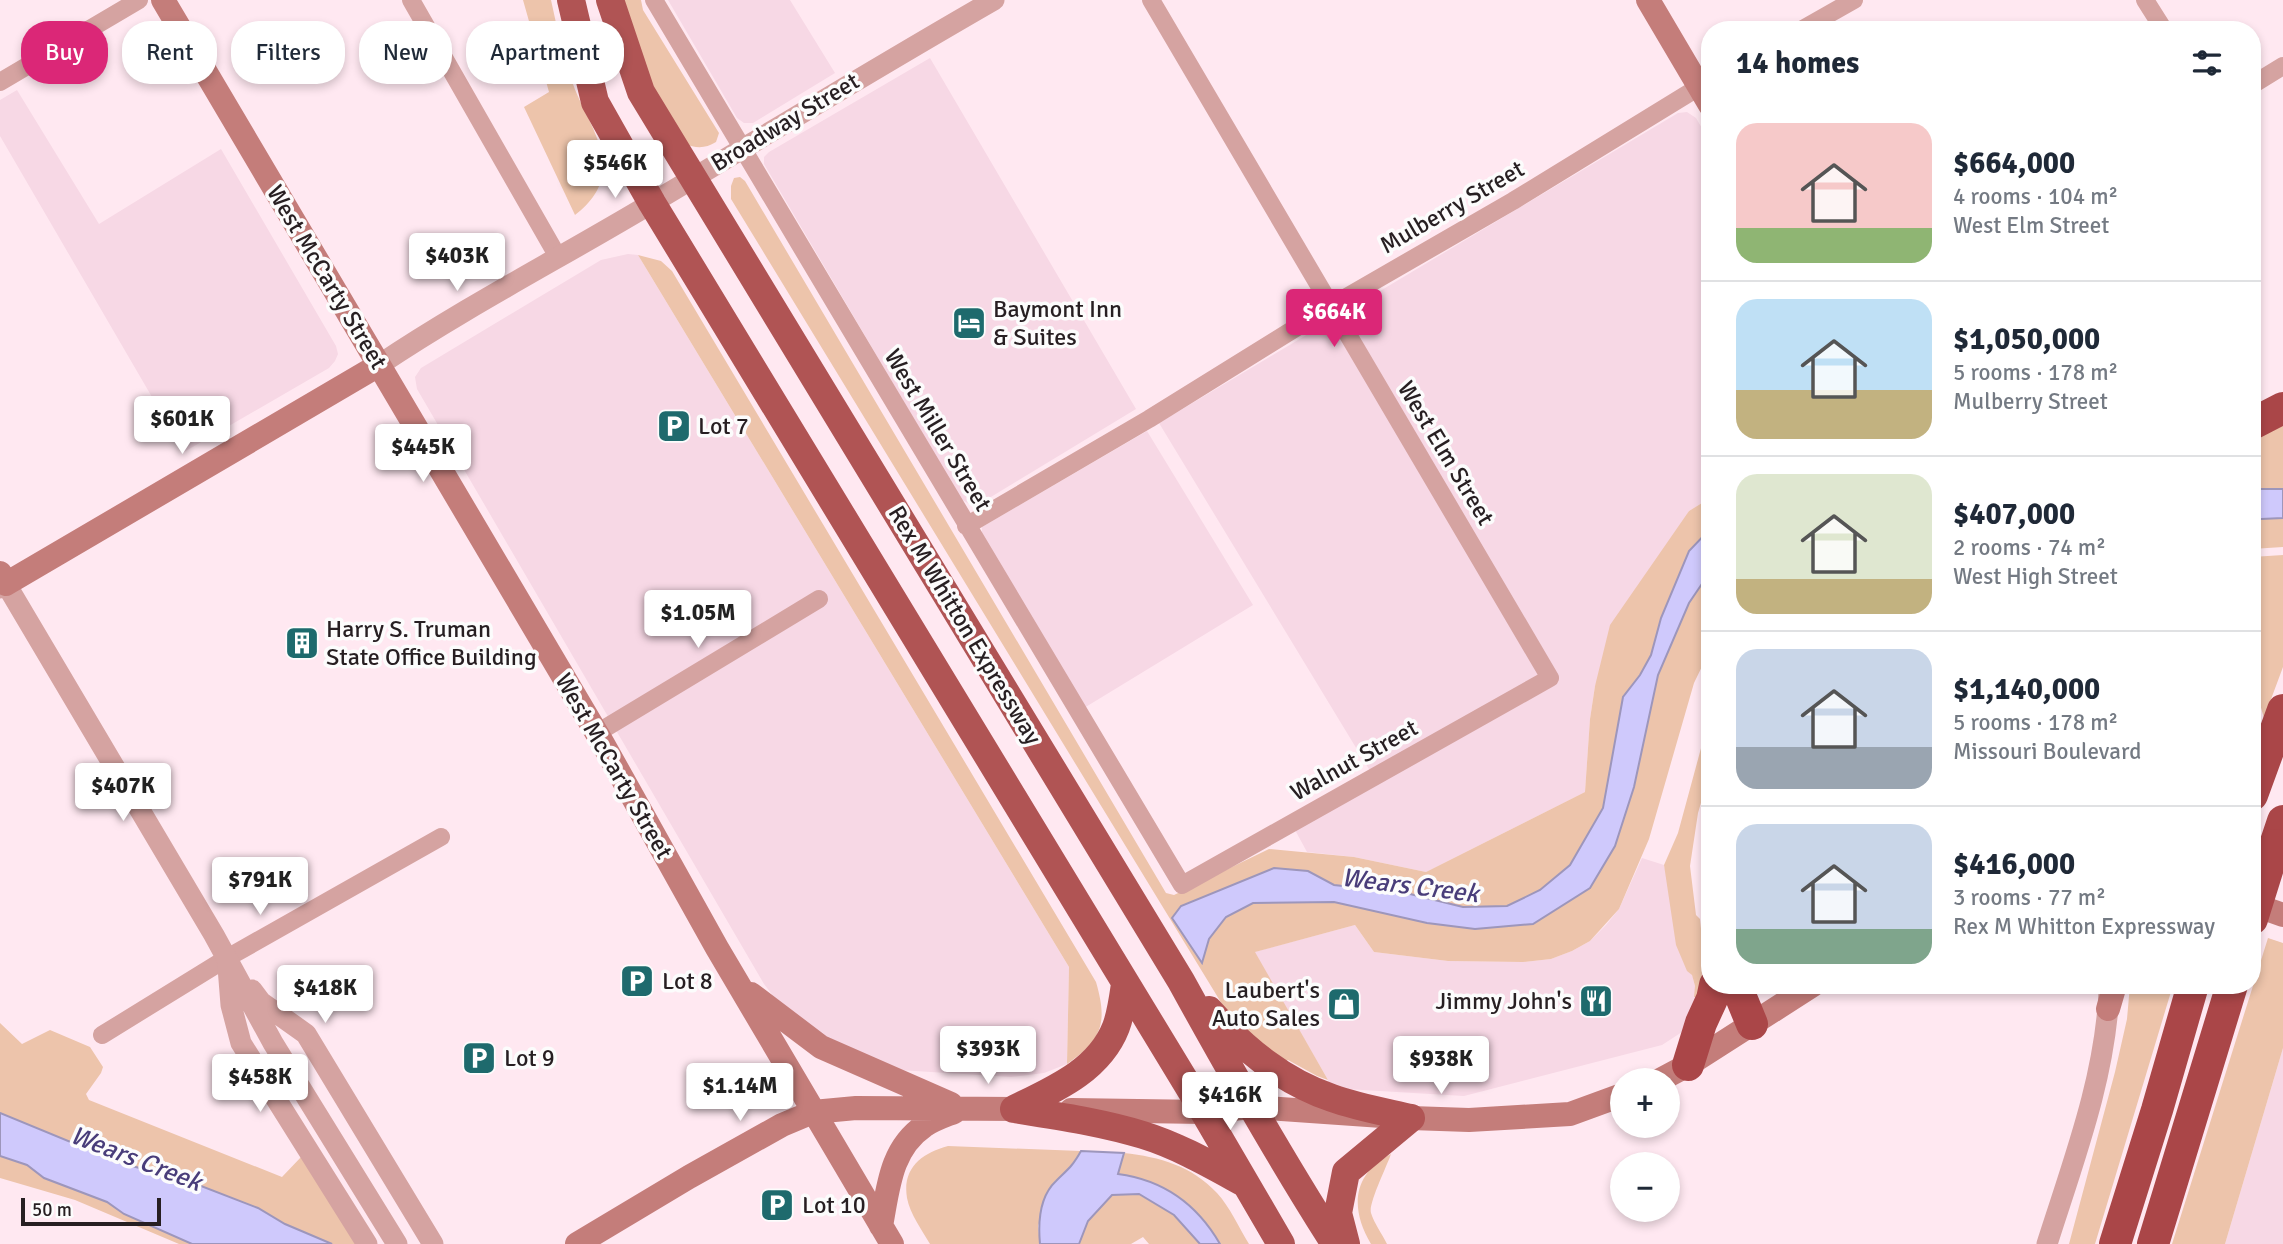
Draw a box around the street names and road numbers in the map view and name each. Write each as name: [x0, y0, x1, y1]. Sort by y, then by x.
street label: Broadway Street: [705, 66, 865, 178]
street label: Mulberry Street: [1375, 154, 1529, 260]
street label: West McCarty Street: [260, 179, 394, 375]
street label: West Miller Street: [878, 344, 998, 516]
street label: West Elm Street: [1391, 375, 1501, 531]
street label: Rex M Whitton Expressway: [882, 500, 1048, 750]
street label: West McCarty Street: [549, 668, 679, 864]
street label: Walnut Street: [1285, 713, 1423, 807]

